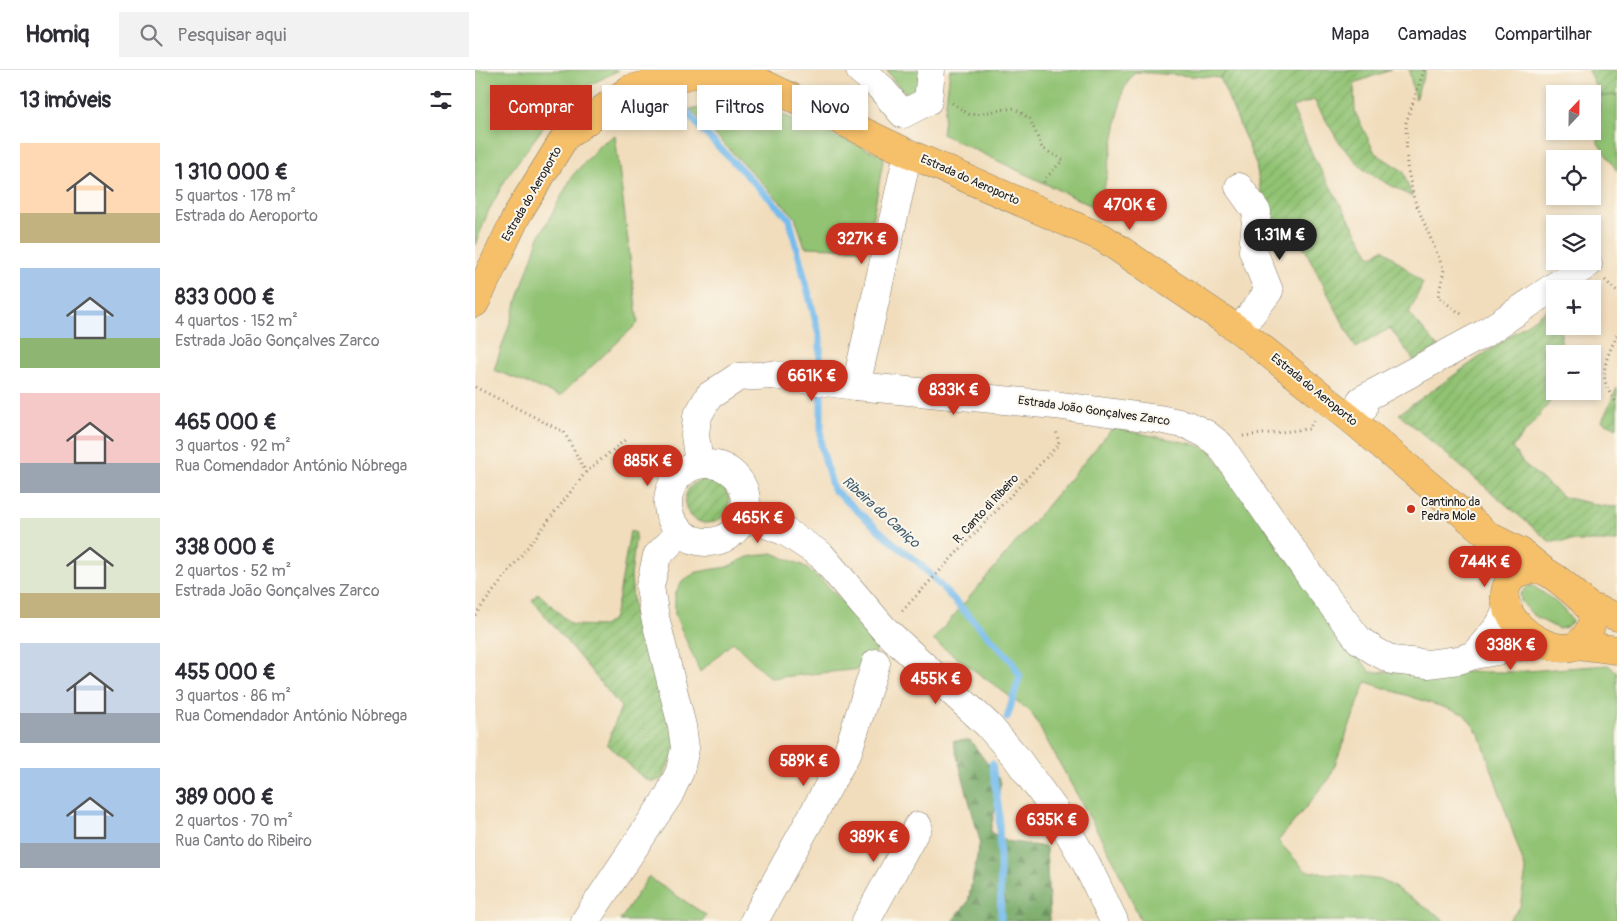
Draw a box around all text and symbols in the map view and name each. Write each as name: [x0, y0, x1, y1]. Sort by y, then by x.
search box: [119, 12, 469, 57]
text: Homiq: [25, 20, 89, 49]
icon: search: [137, 21, 165, 49]
text: Pesquisar aqui: [177, 23, 286, 47]
text: Mapa: [1331, 23, 1369, 46]
text: Camadas: [1397, 23, 1467, 46]
text: Compartilhar: [1495, 23, 1592, 46]
chip: Comprar: [490, 85, 592, 130]
chip: Alugar: [602, 85, 687, 130]
chip: Filtros: [697, 85, 782, 130]
chip: Novo: [792, 85, 868, 130]
north arrow: [1546, 85, 1601, 140]
map controls: [1546, 85, 1601, 400]
icon: filters: [427, 86, 455, 114]
text: 13 imóveis: [20, 87, 111, 114]
street label: Estrada do Aeroporto: [499, 143, 566, 244]
button: locate: [1546, 150, 1601, 205]
street label: Estrada do Aeroporto: [918, 151, 1022, 209]
text: 1 310 000 €: [175, 159, 288, 186]
icon: home: [60, 163, 120, 223]
text: 5 quartos · 178 m²: [175, 186, 296, 206]
pin: 470K €: [1089, 189, 1171, 231]
text: 470K €: [1104, 195, 1156, 215]
text: Estrada do Aeroporto: [175, 206, 318, 226]
button: layers: [1546, 215, 1601, 270]
pin: 1.31M €: [1234, 218, 1326, 261]
pin: 327K €: [821, 222, 903, 265]
text: 1.31M €: [1255, 225, 1305, 245]
text: 327K €: [837, 229, 887, 249]
button: +: [1546, 280, 1601, 335]
text: 833 000 €: [175, 284, 275, 311]
icon: home: [60, 288, 120, 348]
text: 4 quartos · 152 m²: [175, 311, 298, 331]
text: Estrada João Gonçalves Zarco: [175, 331, 380, 351]
button: −: [1546, 345, 1601, 400]
street label: Estrada do Aeroporto: [1268, 350, 1361, 430]
pin: 661K €: [771, 360, 853, 402]
text: 661K €: [788, 366, 836, 386]
pin: 833K €: [913, 374, 995, 416]
text: 833K €: [929, 380, 979, 400]
street label: Estrada João Gonçalves Zarco: [1017, 393, 1172, 429]
text: 465 000 €: [175, 409, 277, 436]
icon: home: [60, 413, 120, 473]
text: 3 quartos · 92 m²: [175, 436, 291, 456]
pin: 885K €: [607, 444, 689, 487]
text: 885K €: [624, 451, 672, 471]
text: Rua Comendador António Nóbrega: [175, 456, 407, 476]
street label: R. Canto di Ribeiro: [950, 471, 1022, 547]
water label: Ribeira do Caniço: [839, 473, 924, 552]
place label: Cantinho da Pedra Mole: [1421, 495, 1480, 524]
pin: 465K €: [717, 502, 799, 544]
marker: Cantinho da Pedra Mole: [1405, 503, 1417, 515]
text: 465K €: [733, 508, 783, 528]
text: 338 000 €: [175, 534, 275, 561]
icon: home: [60, 538, 120, 598]
pin: 744K €: [1444, 546, 1526, 588]
text: 744K €: [1460, 552, 1510, 572]
text: 2 quartos · 52 m²: [175, 561, 291, 581]
text: Estrada João Gonçalves Zarco: [175, 581, 380, 601]
pin: 338K €: [1470, 628, 1552, 671]
text: 338K €: [1486, 635, 1536, 655]
text: 455 000 €: [175, 659, 276, 686]
pin: 455K €: [895, 662, 977, 705]
icon: home: [60, 663, 120, 723]
text: 455K €: [911, 669, 961, 689]
text: 3 quartos · 86 m²: [175, 686, 291, 706]
text: Rua Comendador António Nóbrega: [175, 706, 407, 726]
pin: 589K €: [763, 744, 845, 787]
text: 589K €: [780, 751, 828, 771]
text: 389 000 €: [175, 784, 274, 811]
icon: home: [60, 788, 120, 848]
pin: 635K €: [1011, 804, 1093, 846]
text: 635K €: [1027, 810, 1077, 830]
text: 2 quartos · 70 m²: [175, 811, 293, 831]
pin: 389K €: [833, 820, 915, 863]
text: 389K €: [850, 827, 898, 847]
text: Rua Canto do Ribeiro: [175, 831, 312, 851]

